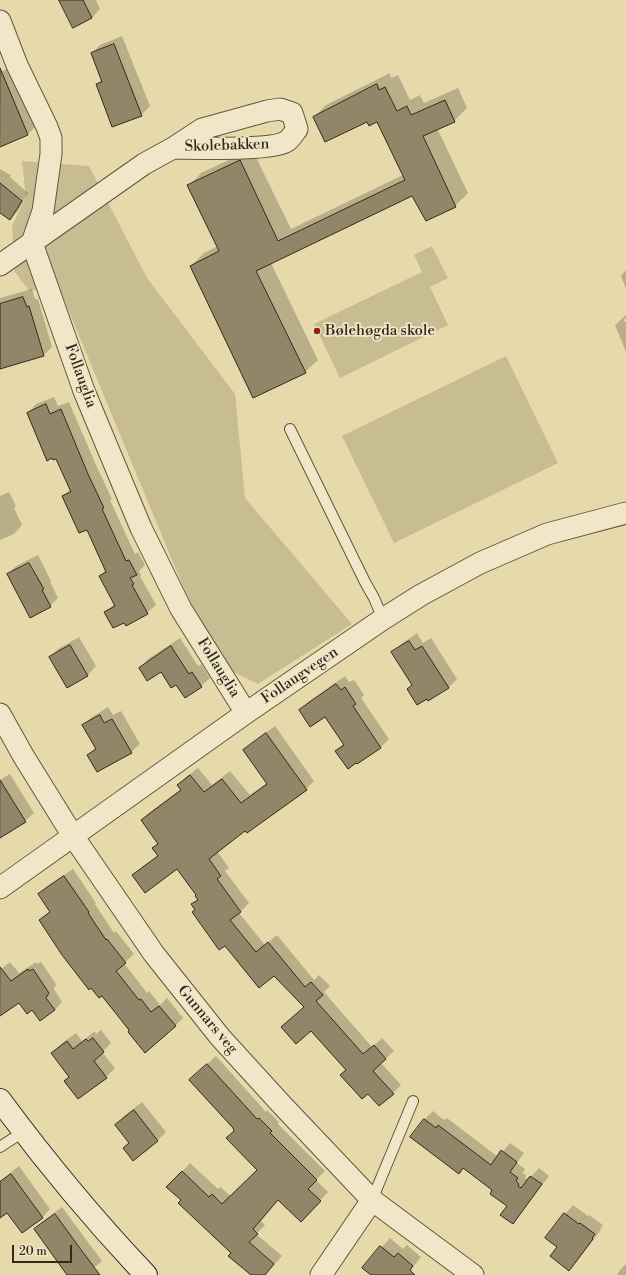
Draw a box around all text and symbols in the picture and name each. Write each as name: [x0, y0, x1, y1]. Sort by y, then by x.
street label: Skolebakken: [184, 136, 270, 156]
place label: Bølehøgda skole: [325, 322, 435, 340]
marker: Bølehøgda skole: [312, 326, 322, 336]
street label: Follauglia: [60, 341, 100, 411]
street label: Follauglia: [193, 635, 243, 701]
street label: Follaugvegen: [258, 644, 342, 708]
street label: Gunnars veg: [173, 982, 241, 1058]
scale bar: [14, 1237, 74, 1263]
text: 20 m: [19, 1244, 47, 1259]

